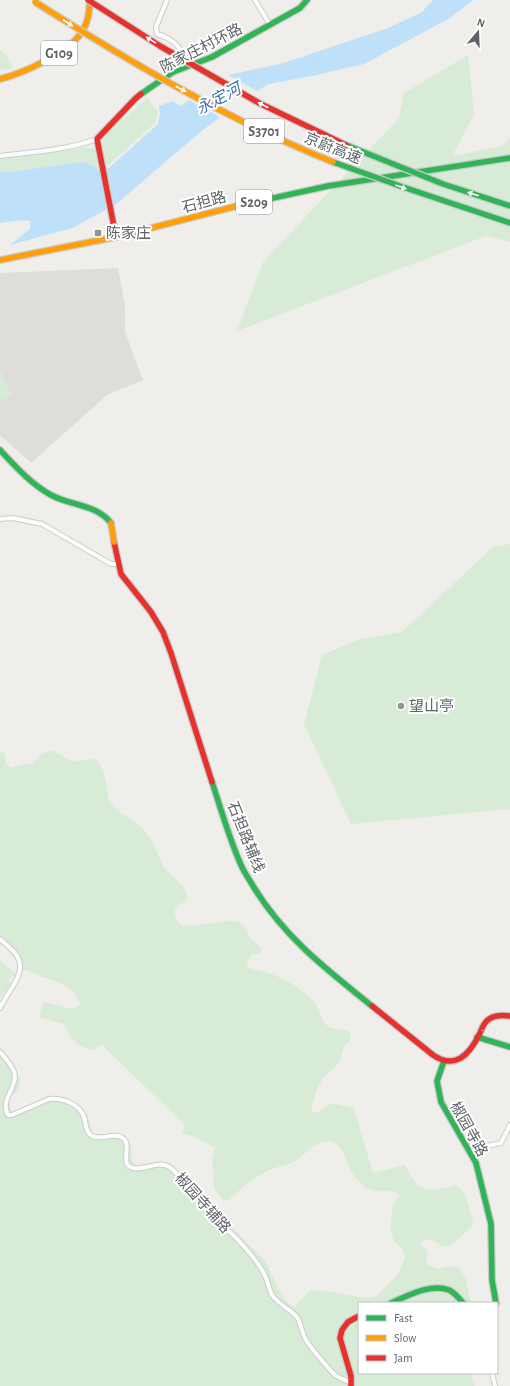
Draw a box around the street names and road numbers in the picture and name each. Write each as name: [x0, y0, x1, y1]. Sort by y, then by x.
street label: 陈家庄村环路: [157, 20, 245, 76]
road number: G109: [41, 41, 77, 65]
road number: S3701: [244, 119, 284, 143]
street label: 京蔚高速: [302, 129, 364, 167]
street label: 石担路: [180, 188, 228, 216]
road number: S209: [236, 190, 272, 214]
street label: 石担路辅线: [225, 799, 267, 875]
street label: 椒园寺路: [447, 1099, 491, 1159]
street label: 椒园寺辅路: [172, 1170, 234, 1236]

